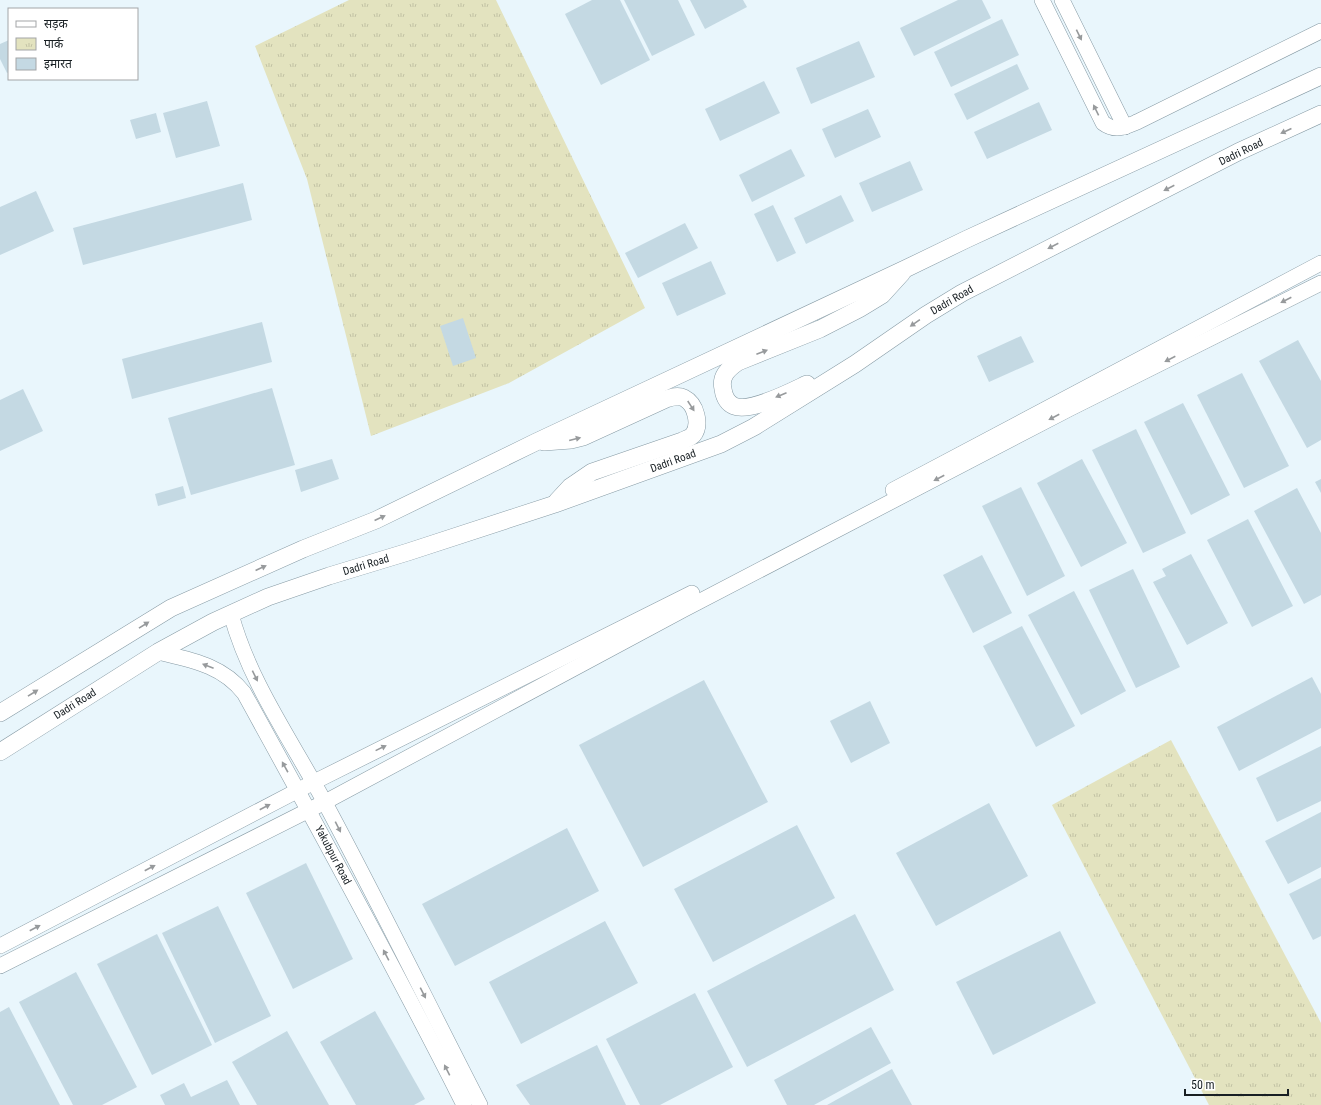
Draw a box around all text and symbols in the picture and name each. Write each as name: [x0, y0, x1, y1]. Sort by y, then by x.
legend: [8, 8, 138, 80]
text: सड़क: [44, 17, 69, 31]
one-way arrow: [1076, 29, 1083, 41]
text: पार्क: [44, 37, 64, 51]
text: इमारत: [44, 57, 73, 71]
one-way arrow: [1093, 104, 1099, 115]
one-way arrow: [1279, 128, 1291, 134]
street label: Dadri Road: [1217, 136, 1265, 168]
one-way arrow: [1163, 184, 1175, 191]
one-way arrow: [1047, 243, 1059, 249]
street label: Dadri Road: [928, 282, 976, 318]
one-way arrow: [1280, 297, 1292, 304]
one-way arrow: [909, 318, 920, 327]
one-way arrow: [756, 349, 768, 355]
one-way arrow: [1164, 355, 1176, 362]
one-way arrow: [774, 393, 786, 399]
one-way arrow: [688, 401, 695, 412]
one-way arrow: [1048, 414, 1060, 421]
one-way arrow: [569, 436, 581, 442]
street label: Dadri Road: [648, 447, 698, 475]
one-way arrow: [933, 474, 944, 481]
one-way arrow: [375, 514, 387, 520]
street label: Dadri Road: [341, 552, 391, 578]
one-way arrow: [255, 565, 267, 571]
one-way arrow: [138, 621, 150, 628]
one-way arrow: [202, 663, 214, 669]
one-way arrow: [252, 671, 258, 682]
street label: Dadri Road: [51, 686, 99, 722]
one-way arrow: [27, 689, 39, 696]
one-way arrow: [375, 745, 387, 752]
one-way arrow: [281, 761, 288, 772]
one-way arrow: [259, 804, 271, 811]
one-way arrow: [335, 822, 341, 833]
street label: Yakubpur Road: [312, 823, 354, 887]
one-way arrow: [144, 864, 156, 871]
one-way arrow: [29, 925, 40, 931]
one-way arrow: [383, 949, 389, 961]
one-way arrow: [419, 987, 426, 999]
one-way arrow: [443, 1064, 450, 1076]
scale bar: [1185, 1071, 1288, 1097]
text: 50 m: [1191, 1078, 1215, 1092]

